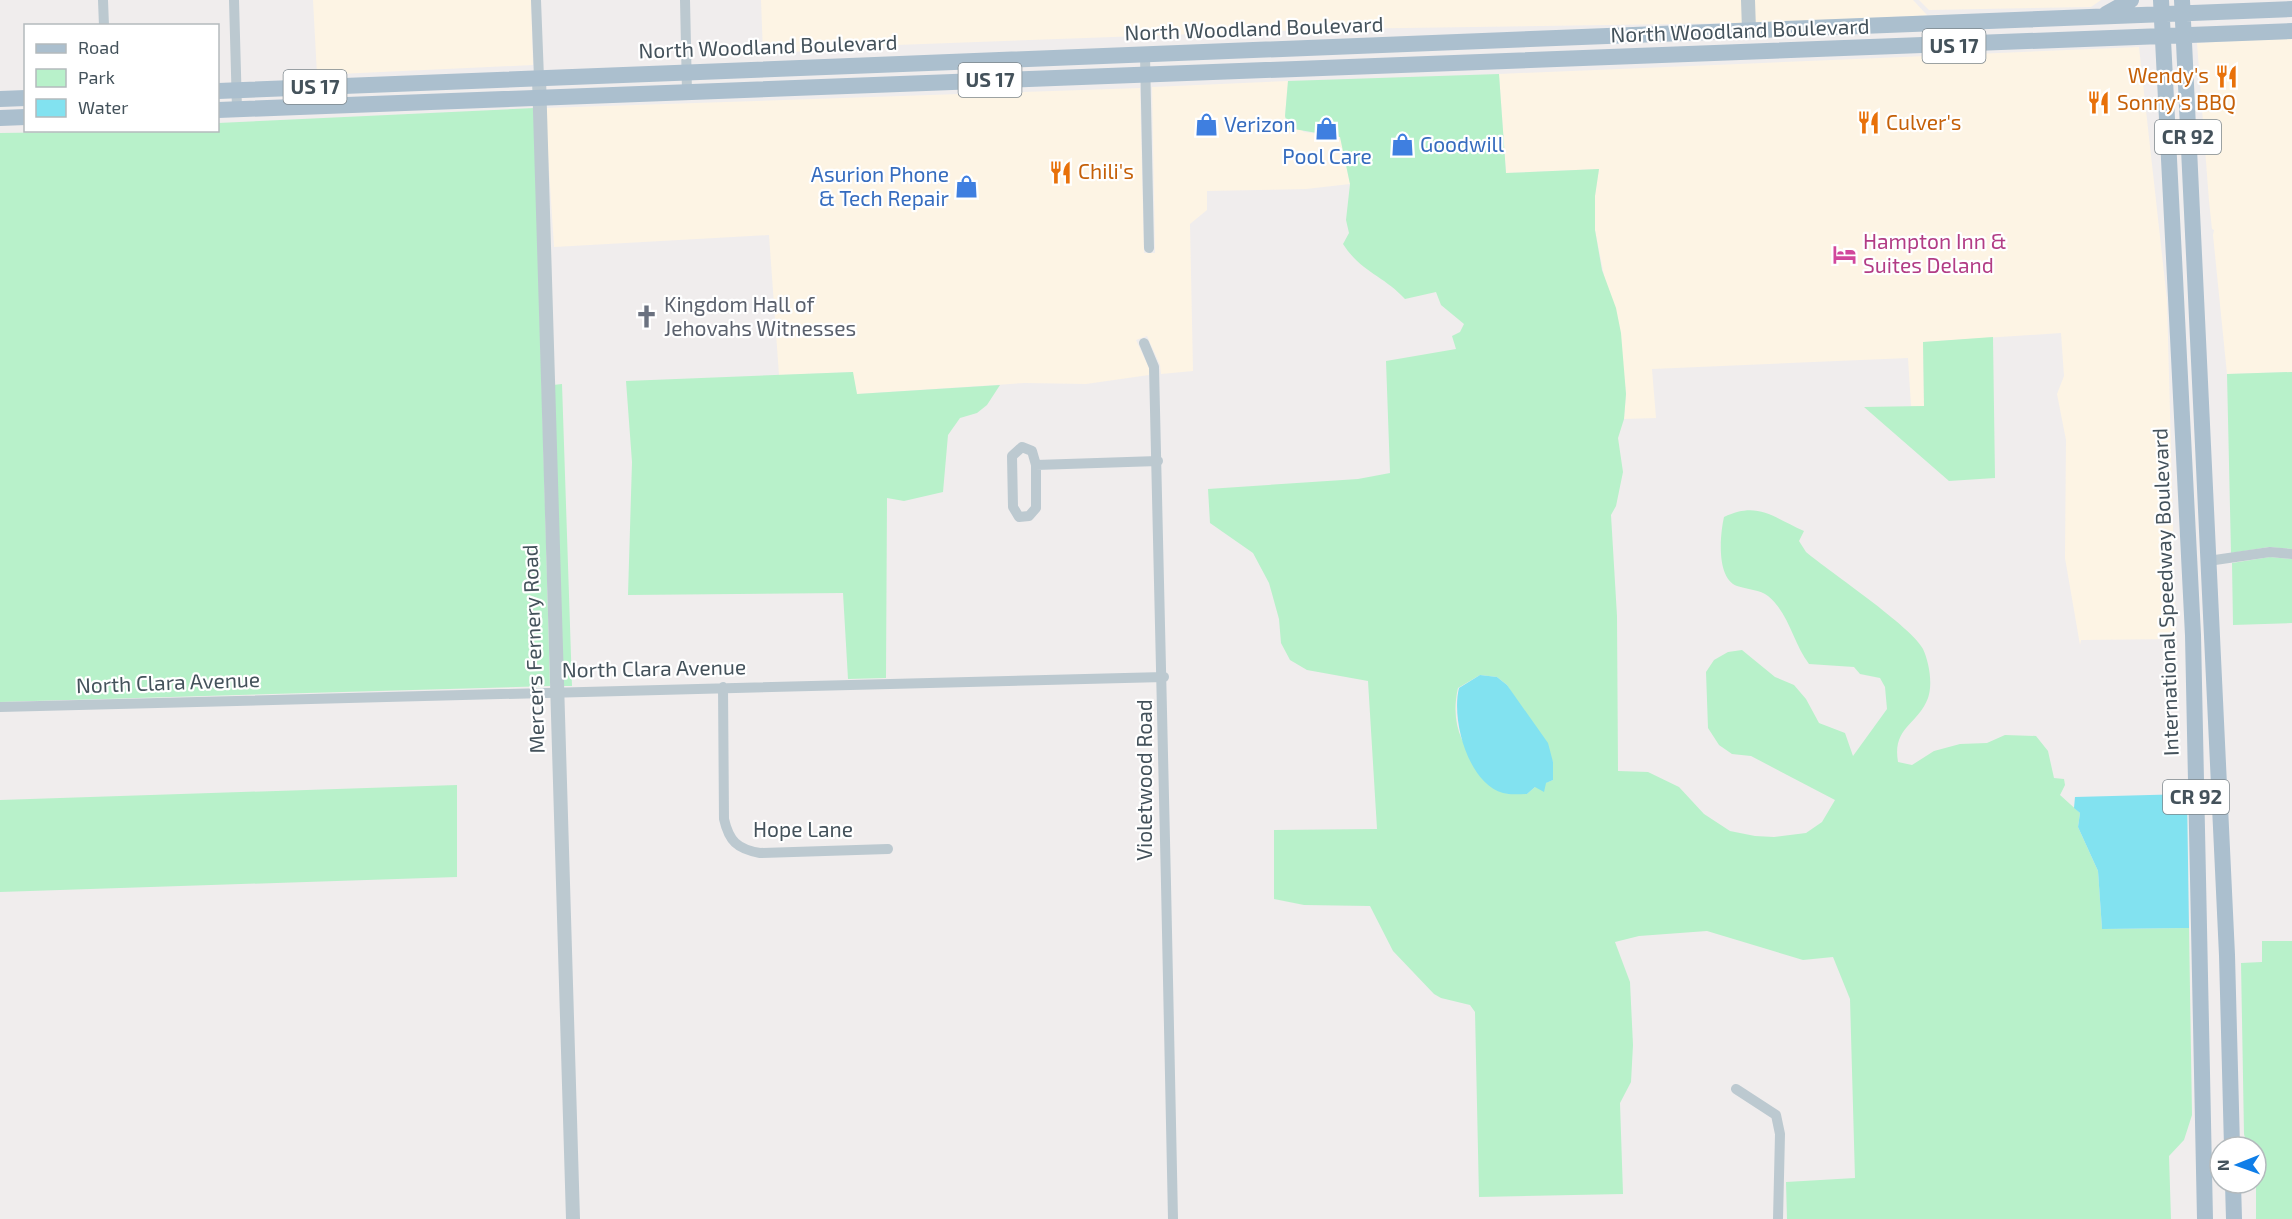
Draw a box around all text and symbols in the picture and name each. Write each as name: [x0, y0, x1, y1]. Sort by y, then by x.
street label: North Woodland Boulevard: [1124, 10, 1384, 45]
street label: North Woodland Boulevard: [1610, 12, 1870, 47]
legend: [24, 24, 219, 132]
street label: North Woodland Boulevard: [638, 28, 898, 63]
road number: US 17: [1922, 29, 1986, 63]
text: Road: [78, 36, 119, 58]
place label: Wendy's: [2128, 62, 2209, 87]
road number: US 17: [958, 63, 1022, 97]
restaurant icon: Wendy's: [2214, 63, 2240, 89]
text: Park: [78, 66, 115, 88]
road number: US 17: [284, 70, 346, 104]
place label: Sonny's BBQ: [2117, 89, 2236, 115]
restaurant icon: Sonny's BBQ: [2086, 90, 2112, 116]
text: Water: [78, 96, 128, 118]
place label: Culver's: [1886, 109, 1961, 134]
restaurant icon: Culver's: [1855, 110, 1881, 136]
place label: Verizon: [1224, 111, 1296, 136]
shop icon: Verizon: [1193, 112, 1219, 138]
shop icon: Pool Care: [1314, 116, 1340, 142]
road number: CR 92: [2155, 120, 2221, 154]
place label: Goodwill: [1420, 131, 1505, 156]
shop icon: Goodwill: [1389, 132, 1415, 158]
place label: Pool Care: [1282, 143, 1372, 168]
place label: Chili's: [1078, 158, 1134, 183]
restaurant icon: Chili's: [1047, 159, 1073, 185]
place label: Asurion Phone & Tech Repair: [811, 161, 950, 210]
shop icon: Asurion Phone & Tech Repair: [954, 174, 980, 200]
place label: Hampton Inn & Suites Deland: [1863, 228, 2007, 277]
hotel icon: Hampton Inn & Suites Deland: [1832, 241, 1858, 267]
place label: Kingdom Hall of Jehovahs Witnesses: [664, 291, 856, 340]
church icon: Kingdom Hall of Jehovahs Witnesses: [633, 304, 659, 330]
street label: International Speedway Boulevard: [2146, 428, 2183, 756]
street label: Mercers Fernery Road: [516, 544, 549, 754]
street label: North Clara Avenue: [562, 653, 746, 682]
street label: North Clara Avenue: [75, 666, 260, 697]
street label: Violetwood Road: [1131, 699, 1156, 861]
road number: CR 92: [2163, 780, 2229, 814]
street label: Hope Lane: [753, 816, 853, 841]
north arrow: [2208, 1135, 2268, 1195]
text: N: [2213, 1159, 2232, 1171]

